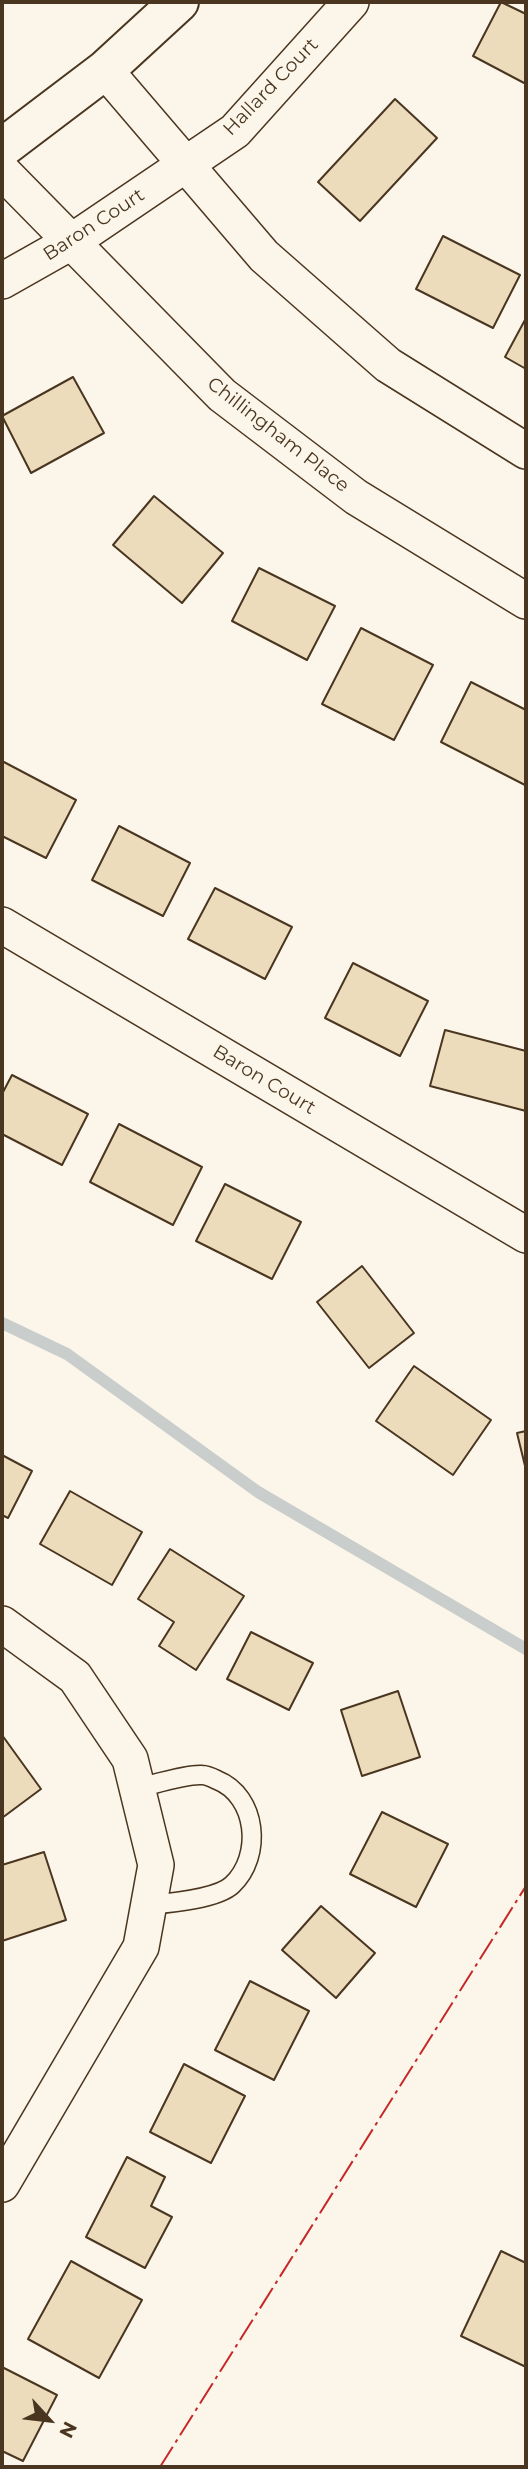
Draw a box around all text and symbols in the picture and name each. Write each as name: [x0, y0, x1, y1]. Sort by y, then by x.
street label: Hallard Court: [219, 34, 323, 140]
street label: Baron Court: [39, 184, 149, 266]
street label: Chillingham Place: [203, 373, 353, 497]
street label: Baron Court: [208, 1040, 320, 1120]
north arrow: [14, 2385, 84, 2455]
text: N: [54, 2418, 82, 2442]

